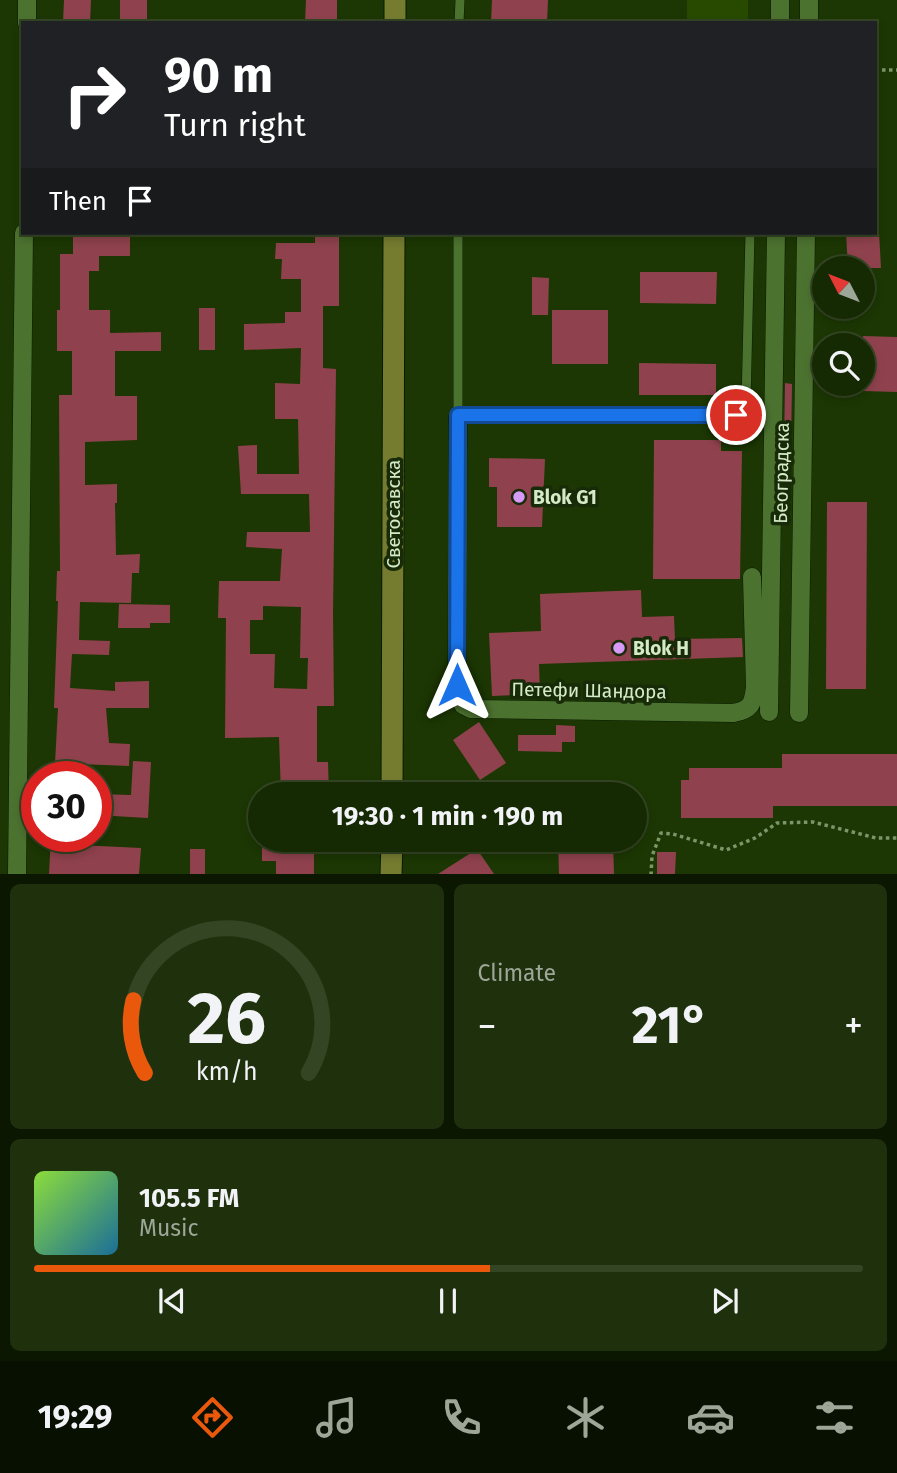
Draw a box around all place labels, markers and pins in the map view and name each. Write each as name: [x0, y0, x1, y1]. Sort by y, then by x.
pin: [706, 385, 766, 445]
place label: Blok G1: [533, 486, 597, 509]
marker: Blok G1: [511, 489, 527, 505]
place label: Blok H: [633, 637, 689, 660]
marker: Blok H: [611, 640, 627, 656]

